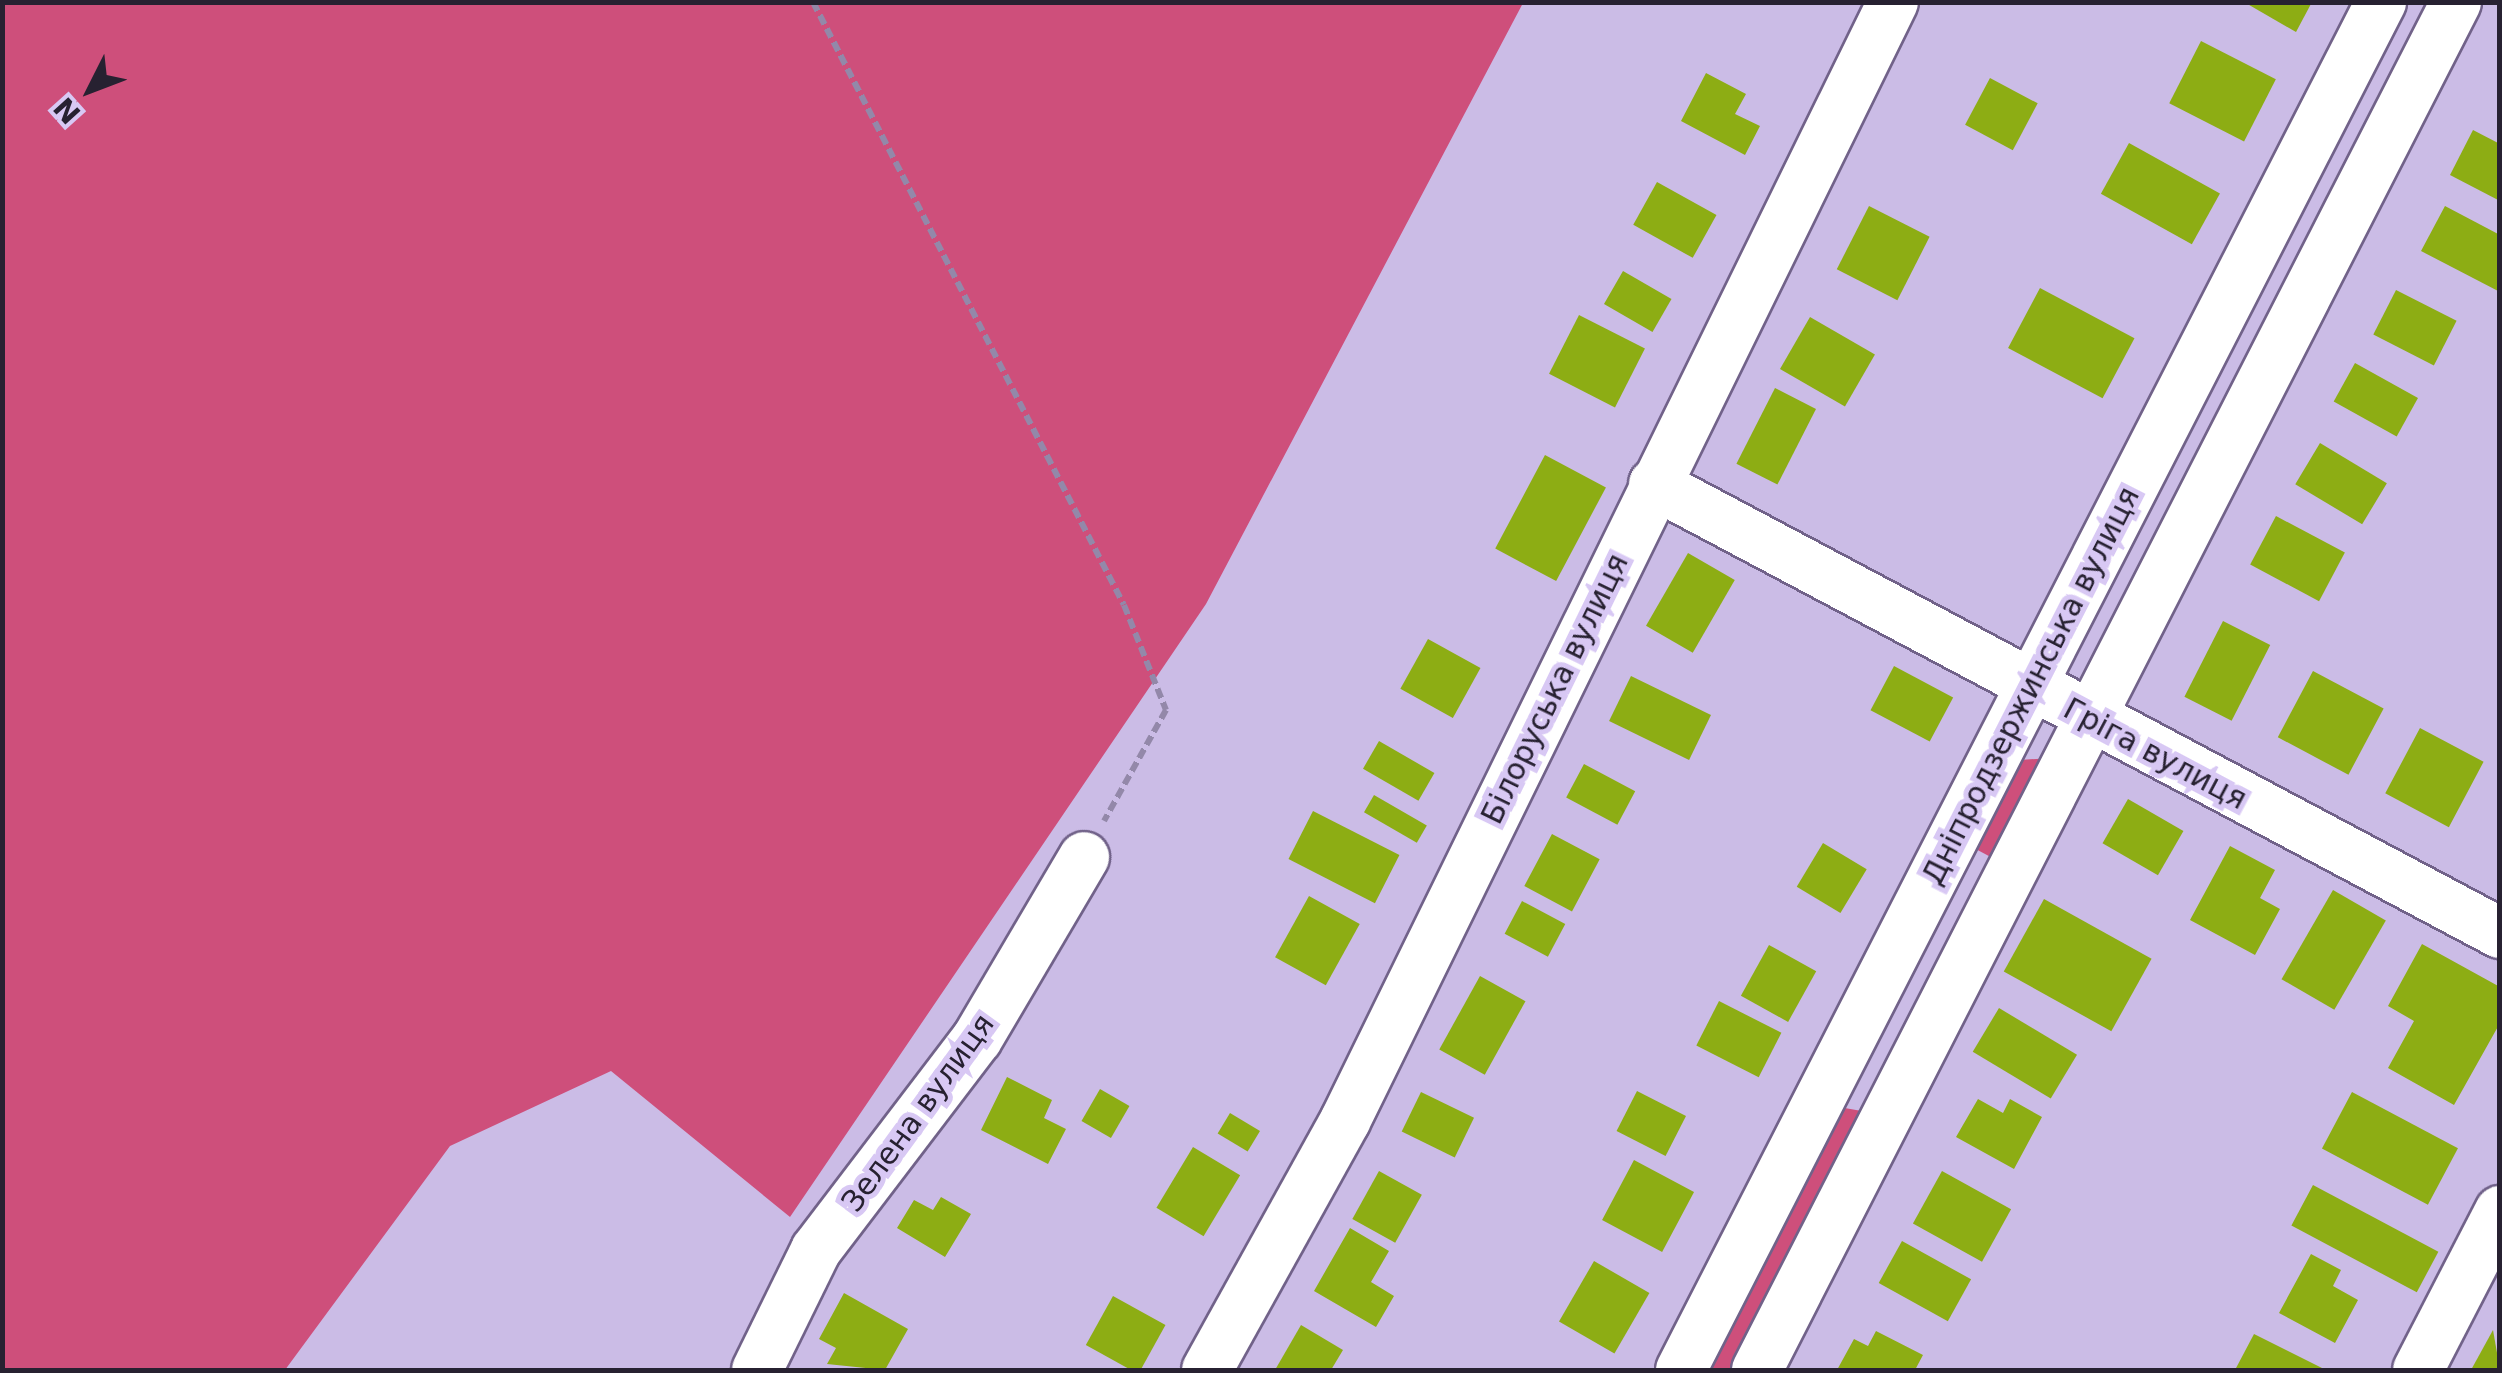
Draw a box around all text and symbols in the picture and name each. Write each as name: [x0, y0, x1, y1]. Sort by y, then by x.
north arrow: [40, 40, 140, 140]
text: N: [47, 91, 87, 130]
street label: Дніпродзержинська вулиця: [1915, 481, 2147, 891]
street label: Білоруська вулиця: [1474, 548, 1636, 830]
street label: Гріга вулиця: [2057, 691, 2253, 817]
street label: Зелена вулиця: [834, 1007, 1002, 1219]

